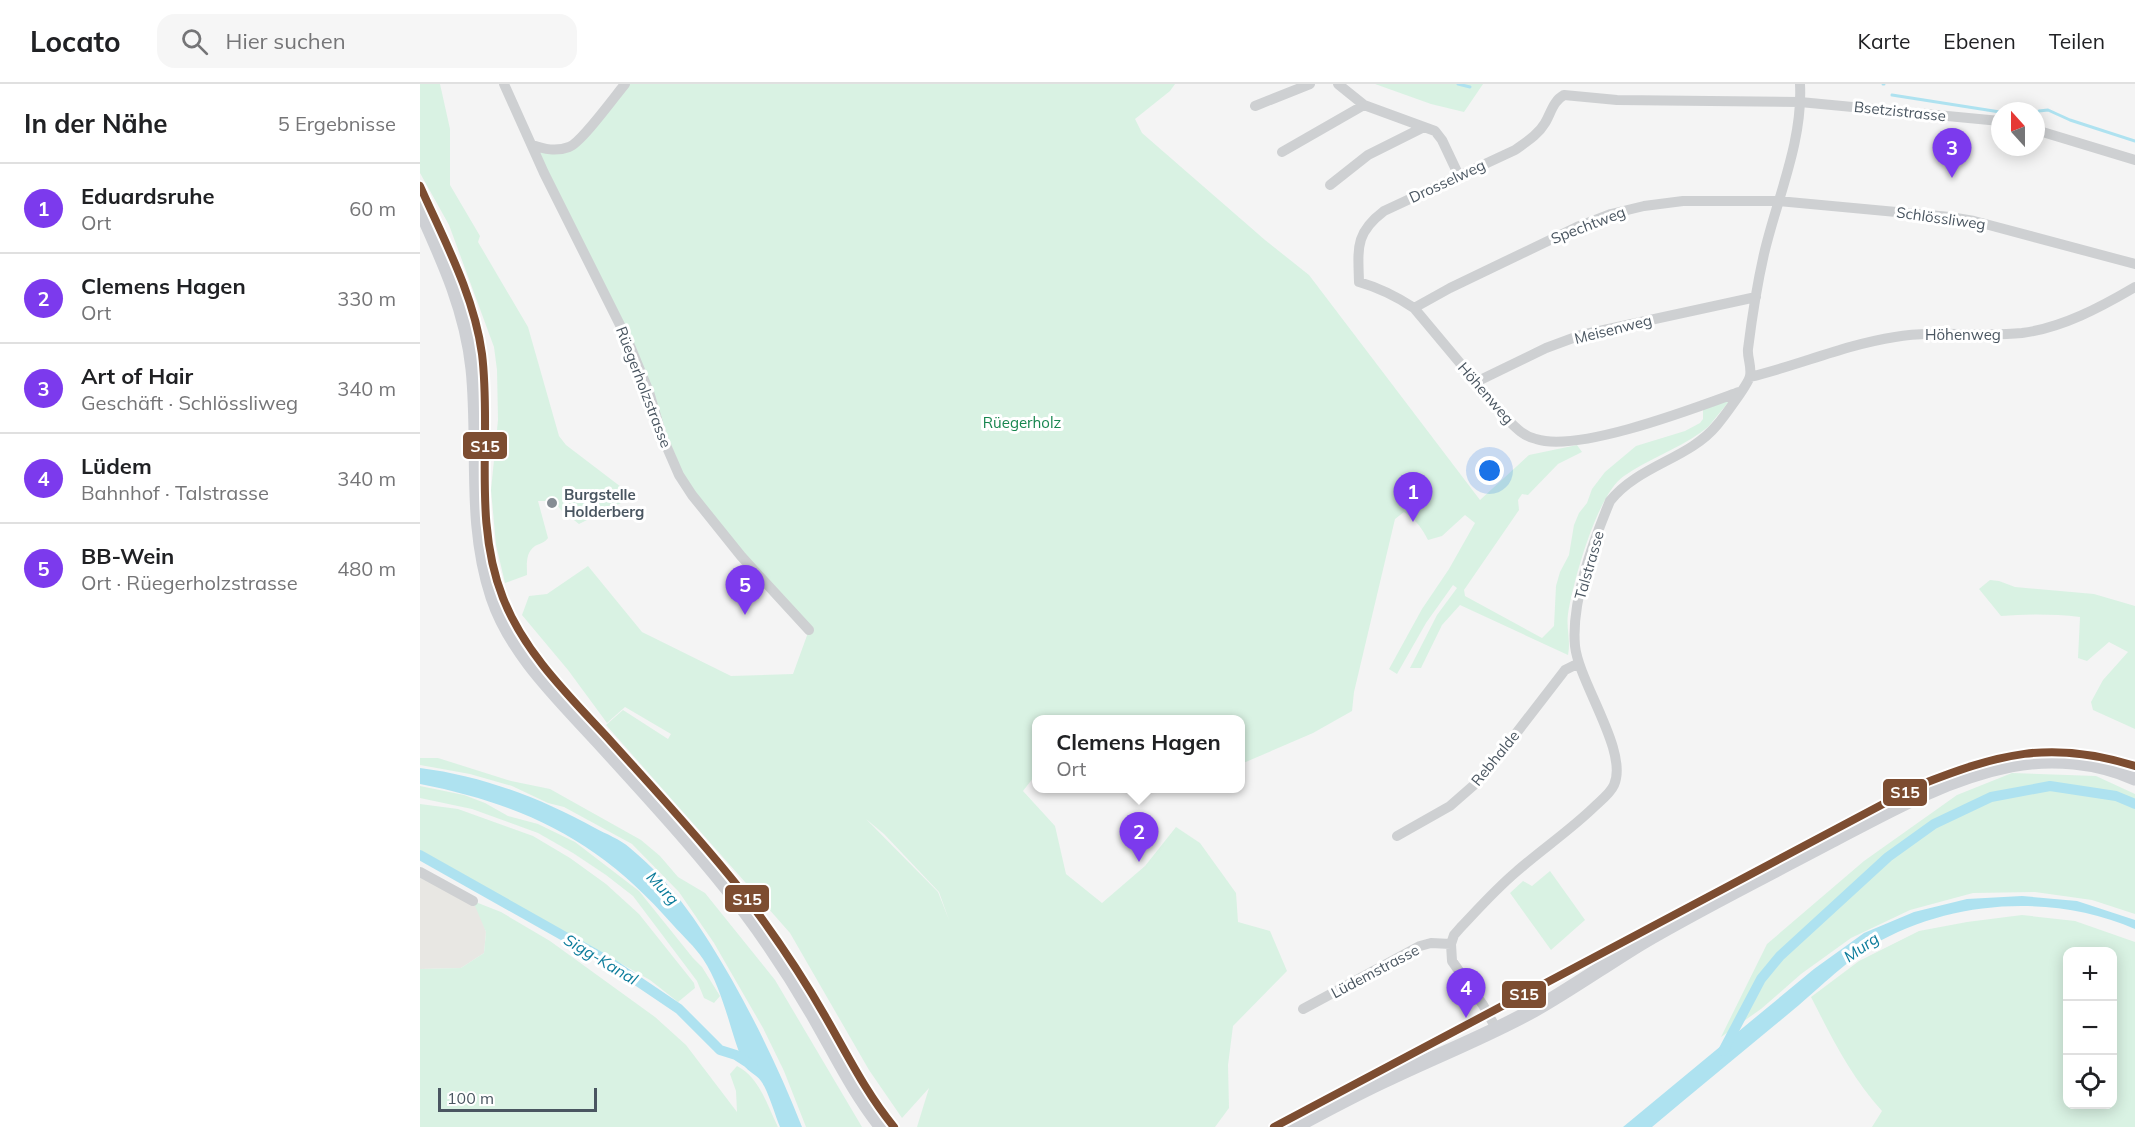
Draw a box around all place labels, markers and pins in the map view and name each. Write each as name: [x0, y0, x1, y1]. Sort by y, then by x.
pin: 3: [1932, 128, 1972, 178]
pin: 1: [1394, 472, 1432, 522]
place label: Burgstelle Holderberg: [564, 485, 644, 521]
marker: Burgstelle Holderberg: [545, 496, 559, 510]
pin: 5: [726, 566, 764, 615]
pin: 2: [1120, 812, 1158, 862]
pin: 4: [1446, 968, 1486, 1018]

